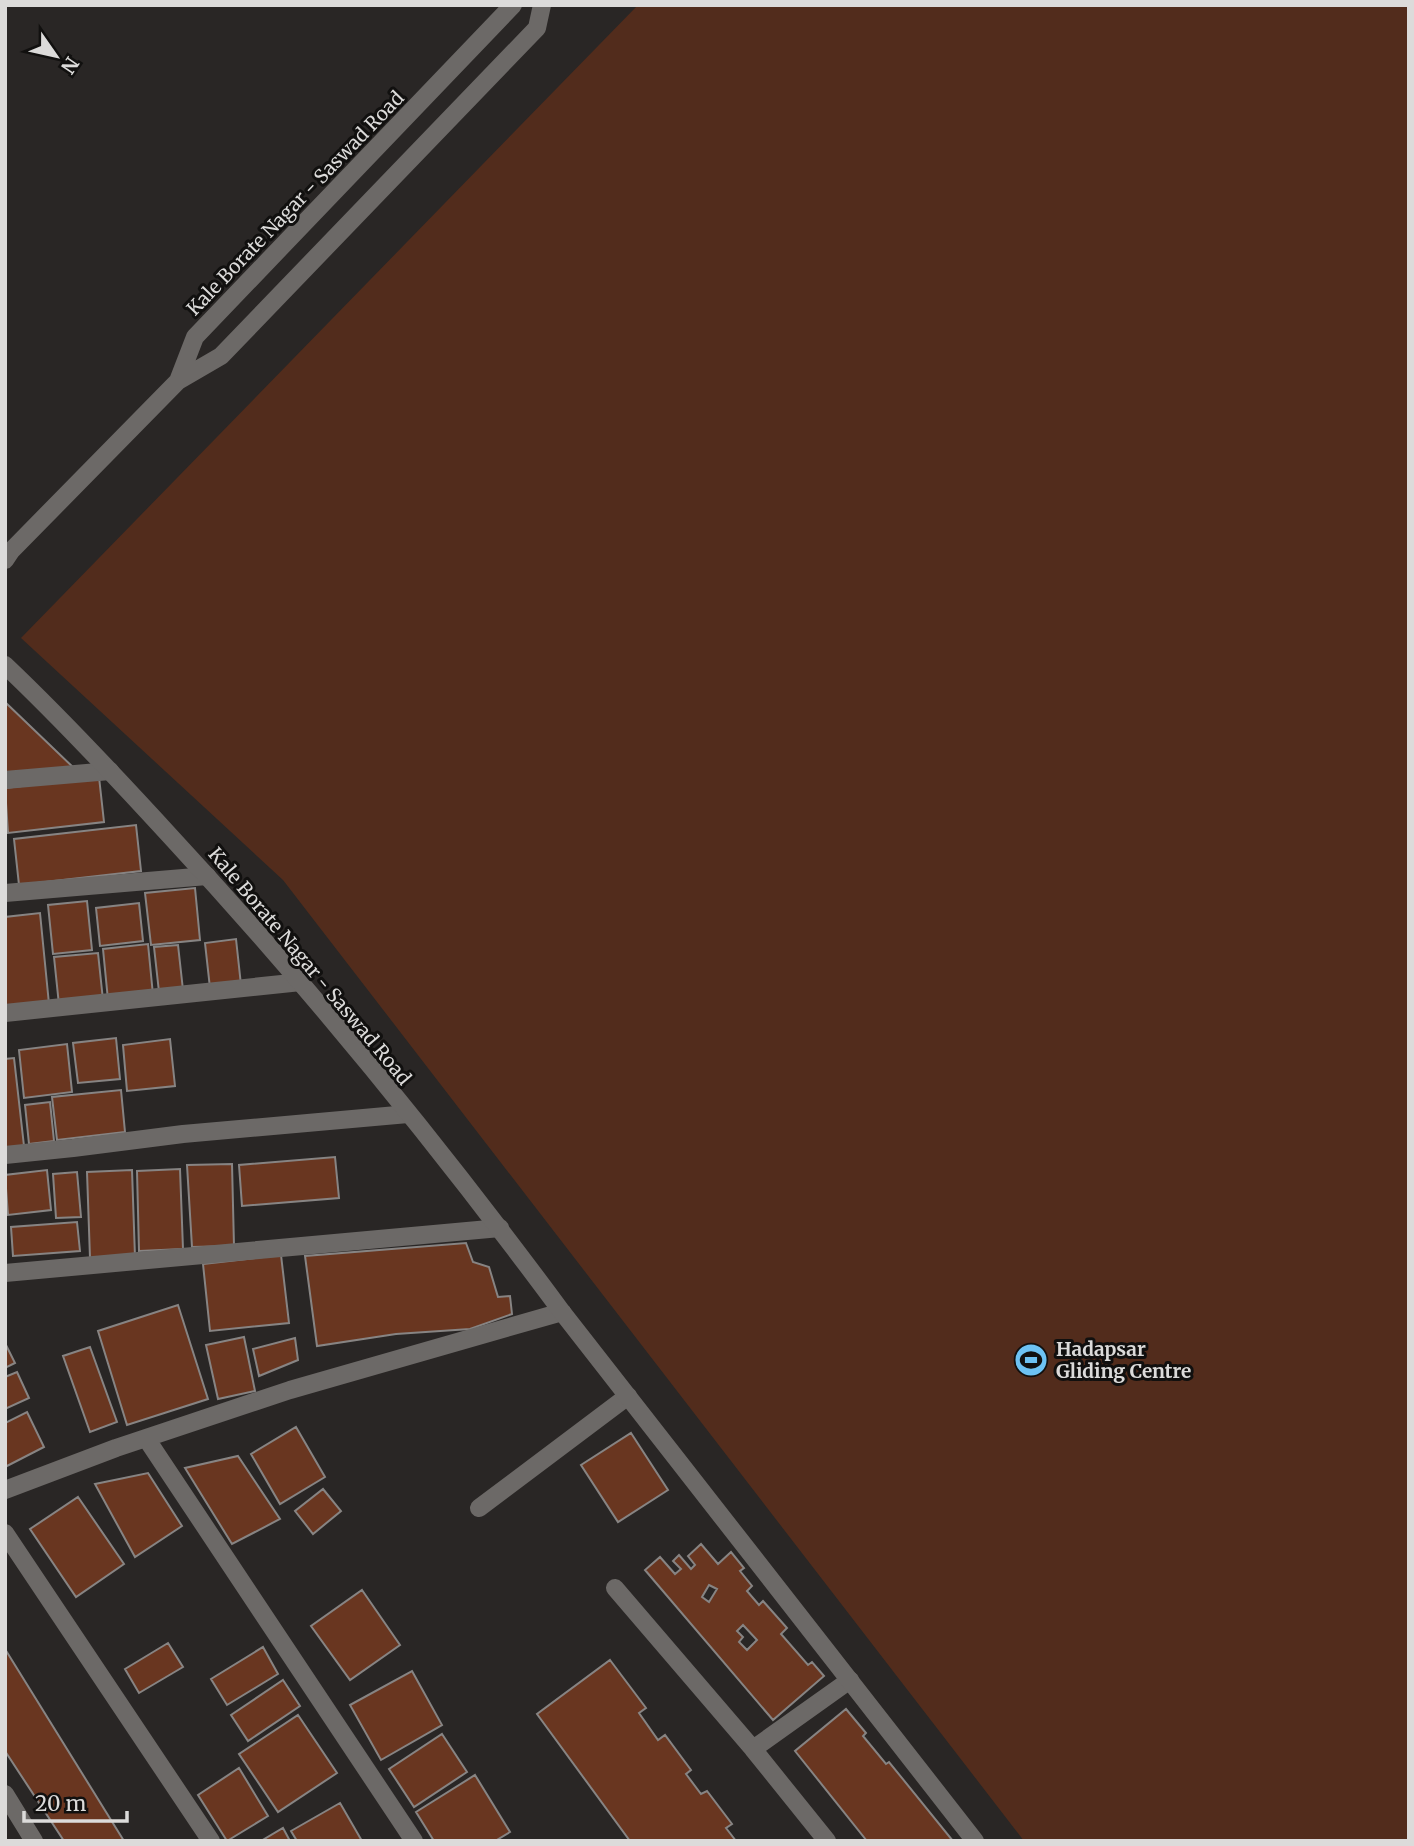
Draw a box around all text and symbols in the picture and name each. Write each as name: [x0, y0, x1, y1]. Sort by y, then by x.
north arrow: [21, 21, 91, 91]
text: N: [56, 53, 84, 78]
street label: Kale Borate Nagar - Saswad Road: [181, 86, 409, 320]
street label: Kale Borate Nagar - Saswad Road: [204, 842, 416, 1090]
place label: Hadapsar Gliding Centre: [1056, 1337, 1191, 1383]
sports icon: Hadapsar Gliding Centre: [1012, 1341, 1050, 1379]
scale bar: [24, 1780, 128, 1824]
text: 20 m: [35, 1790, 87, 1817]

